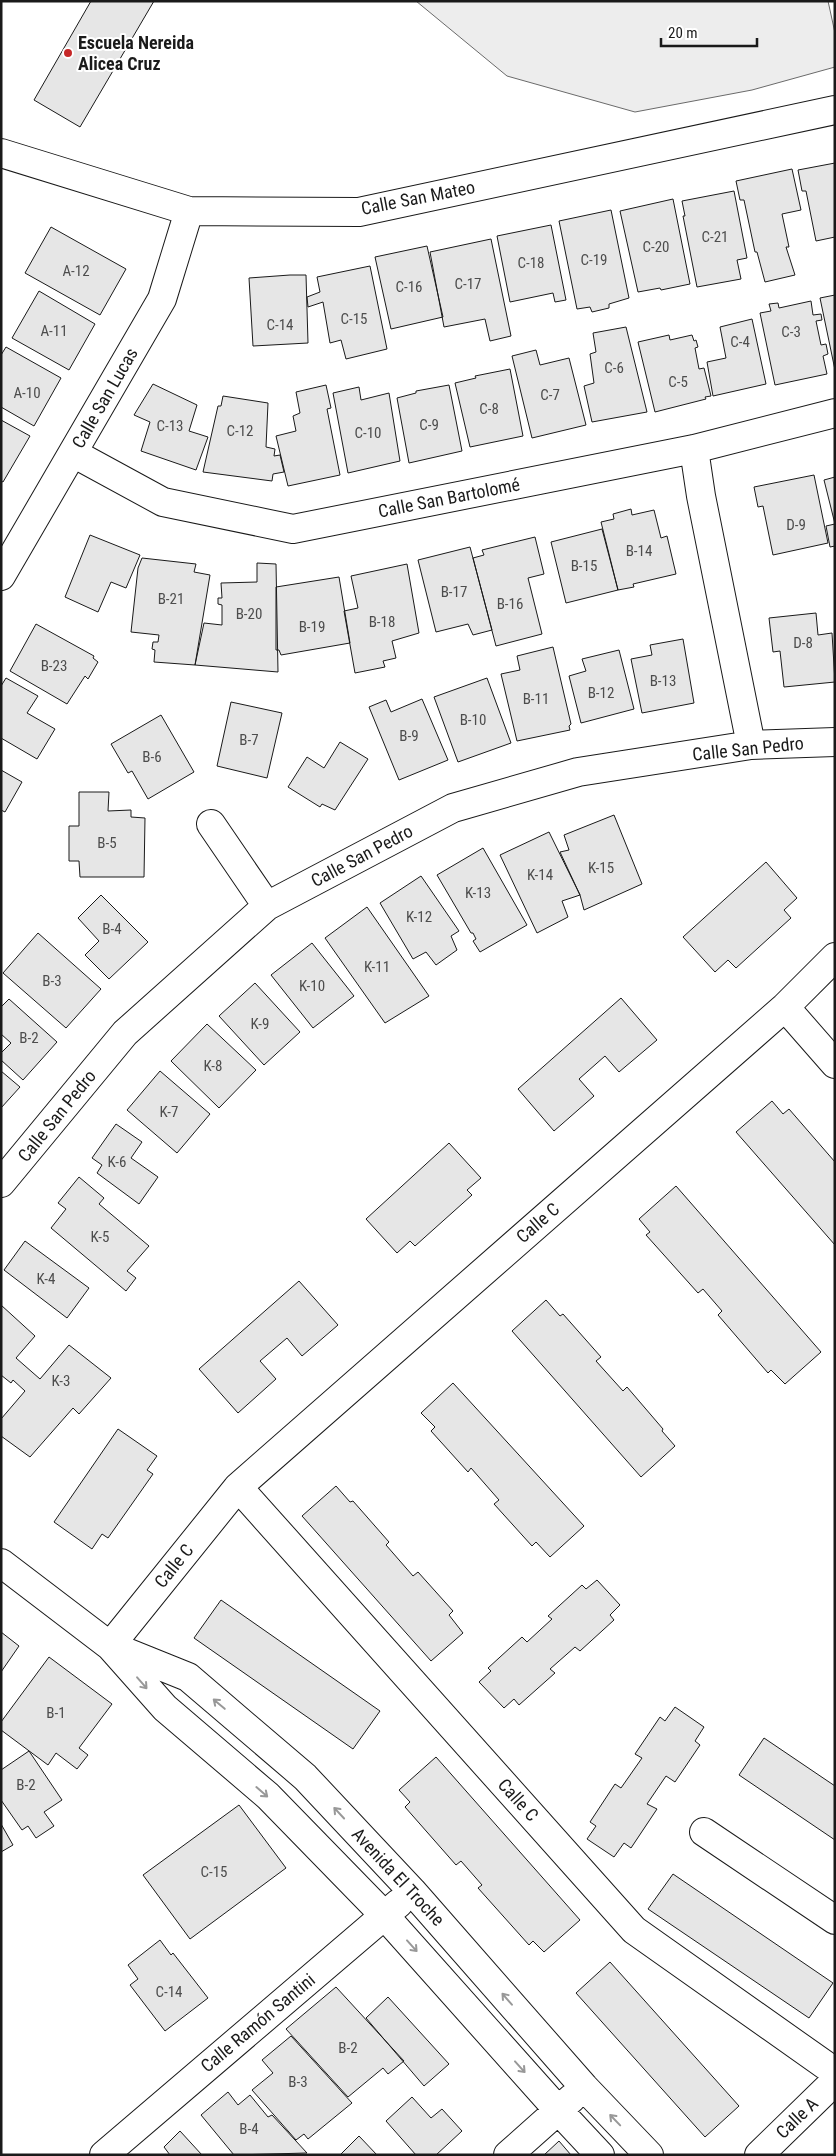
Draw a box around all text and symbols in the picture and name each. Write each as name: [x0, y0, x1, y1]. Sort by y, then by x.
scale bar: [661, 15, 757, 47]
text: 20 m: [668, 24, 698, 42]
place label: Escuela Nereida Alicea Cruz: [78, 32, 194, 74]
marker: Escuela Nereida Alicea Cruz: [62, 47, 74, 59]
street label: Calle San Mateo: [359, 176, 477, 219]
house number: C-21: [701, 228, 729, 246]
house number: C-20: [642, 238, 670, 256]
house number: C-19: [580, 251, 608, 269]
house number: C-18: [517, 254, 545, 272]
house number: A-12: [62, 262, 90, 280]
house number: C-17: [454, 275, 482, 293]
house number: C-16: [395, 278, 423, 296]
house number: C-15: [340, 310, 368, 328]
house number: C-14: [266, 316, 294, 334]
house number: A-11: [40, 322, 68, 340]
house number: C-3: [781, 323, 801, 341]
house number: C-4: [730, 333, 750, 351]
street label: Calle San Lucas: [67, 344, 142, 452]
house number: C-6: [604, 359, 624, 377]
house number: C-5: [668, 373, 688, 391]
house number: A-10: [13, 384, 41, 402]
house number: C-7: [540, 386, 560, 404]
house number: C-8: [479, 400, 499, 418]
house number: C-9: [419, 416, 439, 434]
house number: C-13: [156, 417, 184, 435]
house number: C-12: [226, 422, 254, 440]
house number: C-10: [354, 424, 382, 442]
street label: Calle San Bartolomé: [376, 473, 522, 522]
house number: D-9: [786, 516, 806, 534]
house number: B-14: [626, 542, 652, 560]
house number: B-15: [571, 557, 597, 575]
house number: B-17: [441, 583, 467, 601]
house number: B-21: [158, 590, 184, 608]
house number: B-16: [497, 595, 523, 613]
house number: B-20: [236, 605, 262, 623]
house number: B-18: [369, 613, 395, 631]
house number: B-19: [299, 618, 325, 636]
house number: D-8: [793, 634, 813, 652]
house number: B-23: [41, 657, 67, 675]
house number: B-13: [650, 672, 676, 690]
house number: B-12: [588, 684, 614, 702]
house number: B-11: [523, 690, 549, 708]
house number: B-10: [460, 711, 486, 729]
house number: B-9: [399, 727, 419, 745]
house number: B-7: [239, 731, 259, 749]
street label: Calle San Pedro: [691, 732, 805, 765]
house number: B-6: [142, 748, 162, 766]
street label: Calle San Pedro: [307, 820, 416, 891]
house number: B-5: [97, 834, 117, 852]
house number: K-15: [588, 859, 614, 877]
house number: K-14: [527, 866, 553, 884]
house number: K-13: [465, 884, 491, 902]
house number: K-12: [406, 908, 432, 926]
house number: B-4: [102, 920, 122, 938]
house number: K-11: [364, 958, 390, 976]
house number: B-3: [42, 972, 62, 990]
house number: K-10: [299, 977, 325, 995]
house number: K-9: [251, 1015, 269, 1033]
house number: B-2: [19, 1029, 39, 1047]
house number: K-8: [204, 1057, 222, 1075]
street label: Calle San Pedro: [13, 1066, 100, 1166]
house number: K-7: [160, 1103, 178, 1121]
house number: K-6: [108, 1153, 126, 1171]
street label: Calle C: [512, 1198, 563, 1247]
house number: K-5: [91, 1228, 109, 1246]
house number: K-4: [37, 1270, 55, 1288]
house number: K-3: [52, 1372, 70, 1390]
street label: Calle C: [150, 1540, 197, 1592]
one-way arrow: [136, 1676, 148, 1689]
one-way arrow: [213, 1698, 226, 1710]
house number: B-1: [46, 1704, 66, 1722]
street label: Calle C: [494, 1774, 543, 1825]
house number: B-2: [16, 1776, 36, 1794]
one-way arrow: [256, 1786, 269, 1797]
one-way arrow: [333, 1807, 345, 1820]
street label: Avenida El Troche: [348, 1823, 449, 1930]
house number: C-15: [200, 1863, 228, 1881]
one-way arrow: [406, 1939, 417, 1952]
street label: Calle Ramón Santini: [196, 1969, 319, 2076]
house number: C-14: [155, 1983, 183, 2001]
one-way arrow: [501, 1992, 512, 2005]
house number: B-2: [338, 2039, 358, 2057]
one-way arrow: [514, 2061, 526, 2074]
house number: B-3: [288, 2073, 308, 2091]
street label: Calle A: [771, 2092, 822, 2143]
one-way arrow: [610, 2114, 622, 2126]
house number: B-4: [239, 2120, 259, 2138]

